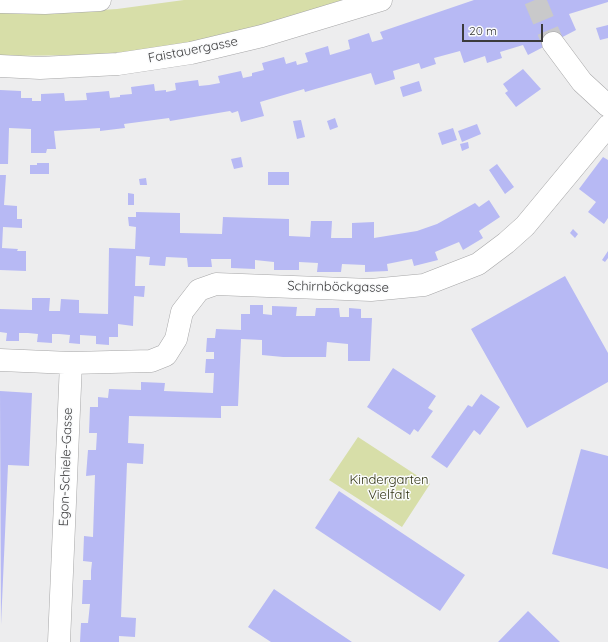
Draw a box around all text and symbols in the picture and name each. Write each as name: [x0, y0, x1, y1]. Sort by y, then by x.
scale bar: [464, 16, 545, 42]
text: 20 m: [469, 23, 497, 38]
street label: Faistauergasse: [147, 34, 239, 66]
street label: Schirnböckgasse: [287, 278, 389, 296]
street label: Egon-Schiele-Gasse: [56, 407, 76, 527]
park label: Kindergarten Vielfalt: [349, 472, 429, 503]

